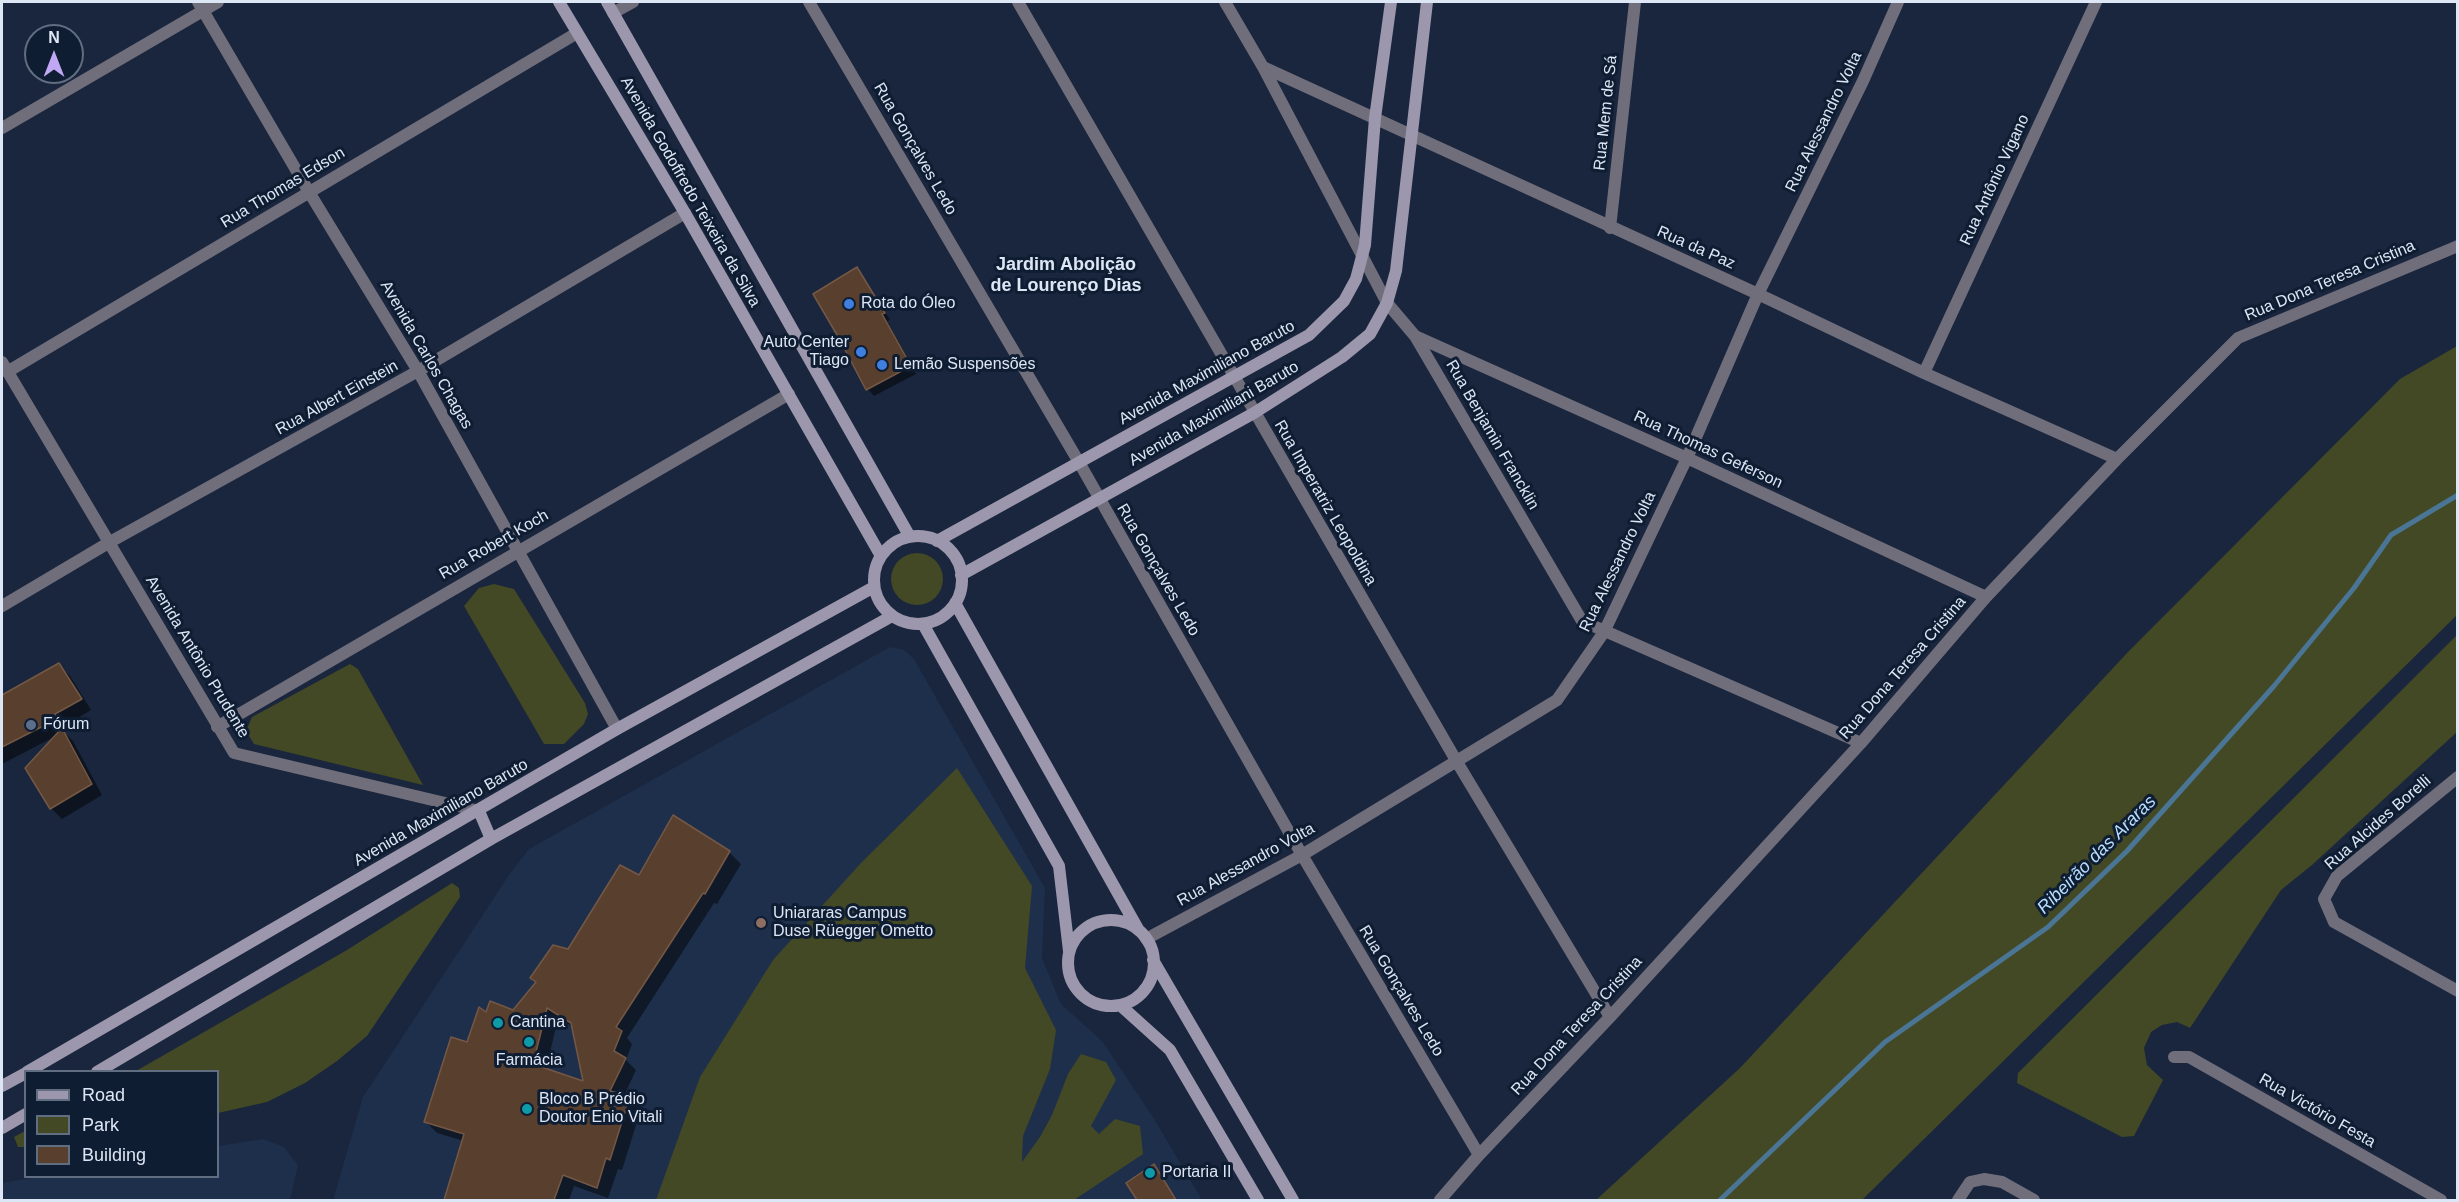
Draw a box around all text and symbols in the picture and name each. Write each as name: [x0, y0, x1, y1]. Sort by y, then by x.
north arrow: [24, 24, 84, 84]
text: N: [48, 29, 60, 46]
street label: Rua Alessandro Volta: [1782, 49, 1866, 195]
street label: Rua Mem de Sá: [1590, 55, 1622, 171]
street label: Avenida Godoffredo Teixeira da Silva: [616, 73, 764, 311]
street label: Rua Gonçalves Ledo: [869, 79, 961, 219]
street label: Rua Antônio Vigano: [1956, 112, 2034, 248]
street label: Rua Thomas Edson: [217, 143, 349, 233]
street label: Rua da Paz: [1654, 222, 1738, 274]
street label: Rua Dona Teresa Cristina: [2242, 236, 2418, 326]
district label: Jardim Abolição de Lourenço Dias: [990, 254, 1142, 296]
street label: Avenida Carlos Chagas: [376, 278, 476, 432]
place label: Rota do Óleo: [861, 294, 955, 314]
marker: Rota do Óleo: [842, 297, 856, 311]
street label: Avenida Maximiliano Baruto: [1116, 317, 1298, 429]
place label: Auto Center Tiago: [764, 333, 849, 371]
marker: Auto Center Tiago: [854, 345, 868, 359]
place label: Lemão Suspensões: [894, 355, 1035, 375]
street label: Rua Albert Einstein: [272, 356, 402, 440]
street label: Rua Benjamin Francklin: [1441, 357, 1543, 513]
marker: Lemão Suspensões: [875, 358, 889, 372]
street label: Avenida Maximiliani Baruto: [1126, 358, 1302, 470]
street label: Rua Thomas Geferson: [1631, 407, 1785, 493]
street label: Rua Imperatriz Leopoldina: [1270, 417, 1380, 589]
street label: Rua Alessandro Volta: [1576, 489, 1660, 635]
street label: Rua Gonçalves Ledo: [1112, 500, 1204, 640]
street label: Rua Robert Koch: [436, 506, 552, 584]
street label: Avenida Antônio Prudente: [141, 572, 253, 742]
street label: Rua Dona Teresa Cristina: [1836, 593, 1970, 743]
place label: Fórum: [43, 715, 89, 735]
marker: Fórum: [24, 718, 38, 732]
street label: Avenida Maximiliano Baruto: [350, 755, 532, 871]
street label: Rua Alcides Borelli: [2321, 772, 2435, 874]
water label: Ribeirão das Araras: [2033, 791, 2161, 919]
street label: Rua Alessandro Volta: [1174, 819, 1318, 911]
place label: Uniararas Campus Duse Rüegger Ometto: [773, 904, 933, 942]
marker: Uniararas Campus Duse Rüegger Ometto: [754, 916, 768, 930]
street label: Rua Gonçalves Ledo: [1354, 922, 1448, 1060]
street label: Rua Dona Teresa Cristina: [1508, 952, 1646, 1100]
place label: Cantina: [510, 1013, 565, 1033]
marker: Cantina: [491, 1016, 505, 1030]
marker: Farmácia: [522, 1035, 536, 1049]
place label: Farmácia: [496, 1051, 562, 1071]
legend: [24, 1070, 219, 1178]
street label: Rua Victório Festa: [2255, 1070, 2379, 1152]
text: Road: [82, 1085, 125, 1105]
place label: Bloco B Prédio Doutor Enio Vitali: [539, 1090, 662, 1128]
marker: Bloco B Prédio Doutor Enio Vitali: [520, 1102, 534, 1116]
text: Park: [82, 1115, 119, 1135]
text: Building: [82, 1145, 146, 1165]
place label: Portaria II: [1162, 1163, 1231, 1183]
marker: Portaria II: [1143, 1166, 1157, 1180]

